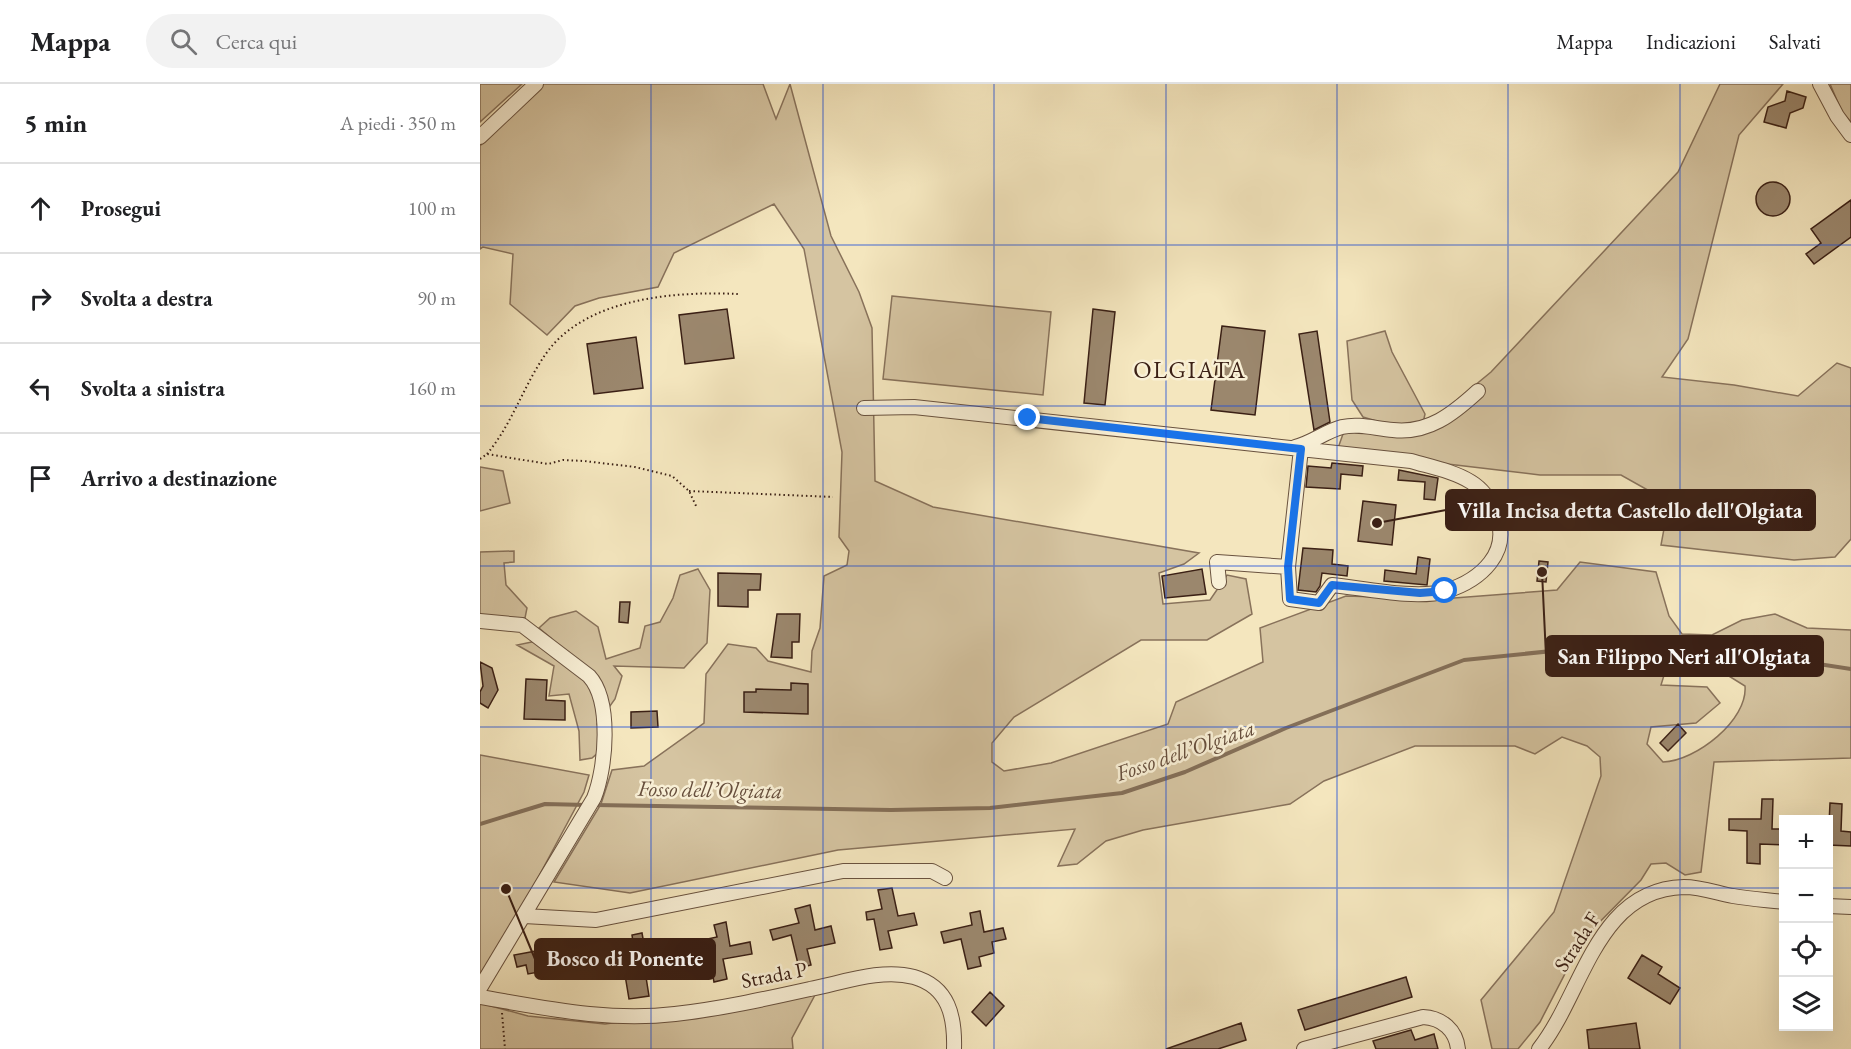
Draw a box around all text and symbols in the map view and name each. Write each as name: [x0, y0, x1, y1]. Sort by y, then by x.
search box: [146, 14, 566, 68]
text: Mappa: [30, 23, 110, 59]
icon: search: [167, 25, 200, 58]
text: Cerca qui: [215, 27, 297, 56]
text: Mappa: [1556, 28, 1613, 55]
text: Indicazioni: [1646, 28, 1736, 55]
text: Salvati: [1769, 28, 1821, 55]
text: 5 min: [24, 106, 87, 140]
text: A piedi · 350 m: [340, 110, 456, 136]
icon: ahead: [24, 192, 57, 225]
text: Prosegui: [81, 194, 161, 223]
text: 100 m: [408, 195, 456, 221]
icon: right: [24, 282, 57, 315]
text: Svolta a destra: [81, 284, 213, 313]
text: 90 m: [417, 285, 456, 311]
district label: OLGIATA: [1133, 354, 1247, 385]
icon: left: [24, 372, 57, 405]
text: Svolta a sinistra: [81, 374, 225, 403]
text: 160 m: [408, 375, 456, 401]
route end: [1014, 404, 1040, 430]
icon: arrive: [24, 462, 57, 495]
text: Arrivo a destinazione: [81, 464, 277, 493]
callout: Villa Incisa detta Castello dell'Olgiata: [1446, 490, 1815, 530]
text: Villa Incisa detta Castello dell'Olgiata: [1457, 496, 1803, 525]
route start: [1431, 577, 1457, 603]
callout: San Filippo Neri all'Olgiata: [1546, 636, 1823, 676]
text: San Filippo Neri all'Olgiata: [1558, 642, 1811, 671]
water label: Fosso dell’Olgiata: [1111, 713, 1258, 788]
water label: Fosso dell’Olgiata: [636, 774, 783, 805]
map controls: [1779, 815, 1833, 1031]
button: +: [1779, 815, 1833, 869]
button: −: [1779, 869, 1833, 923]
street label: Strada F: [1547, 907, 1606, 977]
button: locate: [1779, 923, 1833, 977]
callout: Bosco di Ponente: [535, 939, 715, 979]
text: Bosco di Ponente: [547, 944, 703, 973]
street label: Strada P: [739, 955, 810, 994]
button: layers: [1779, 977, 1833, 1031]

